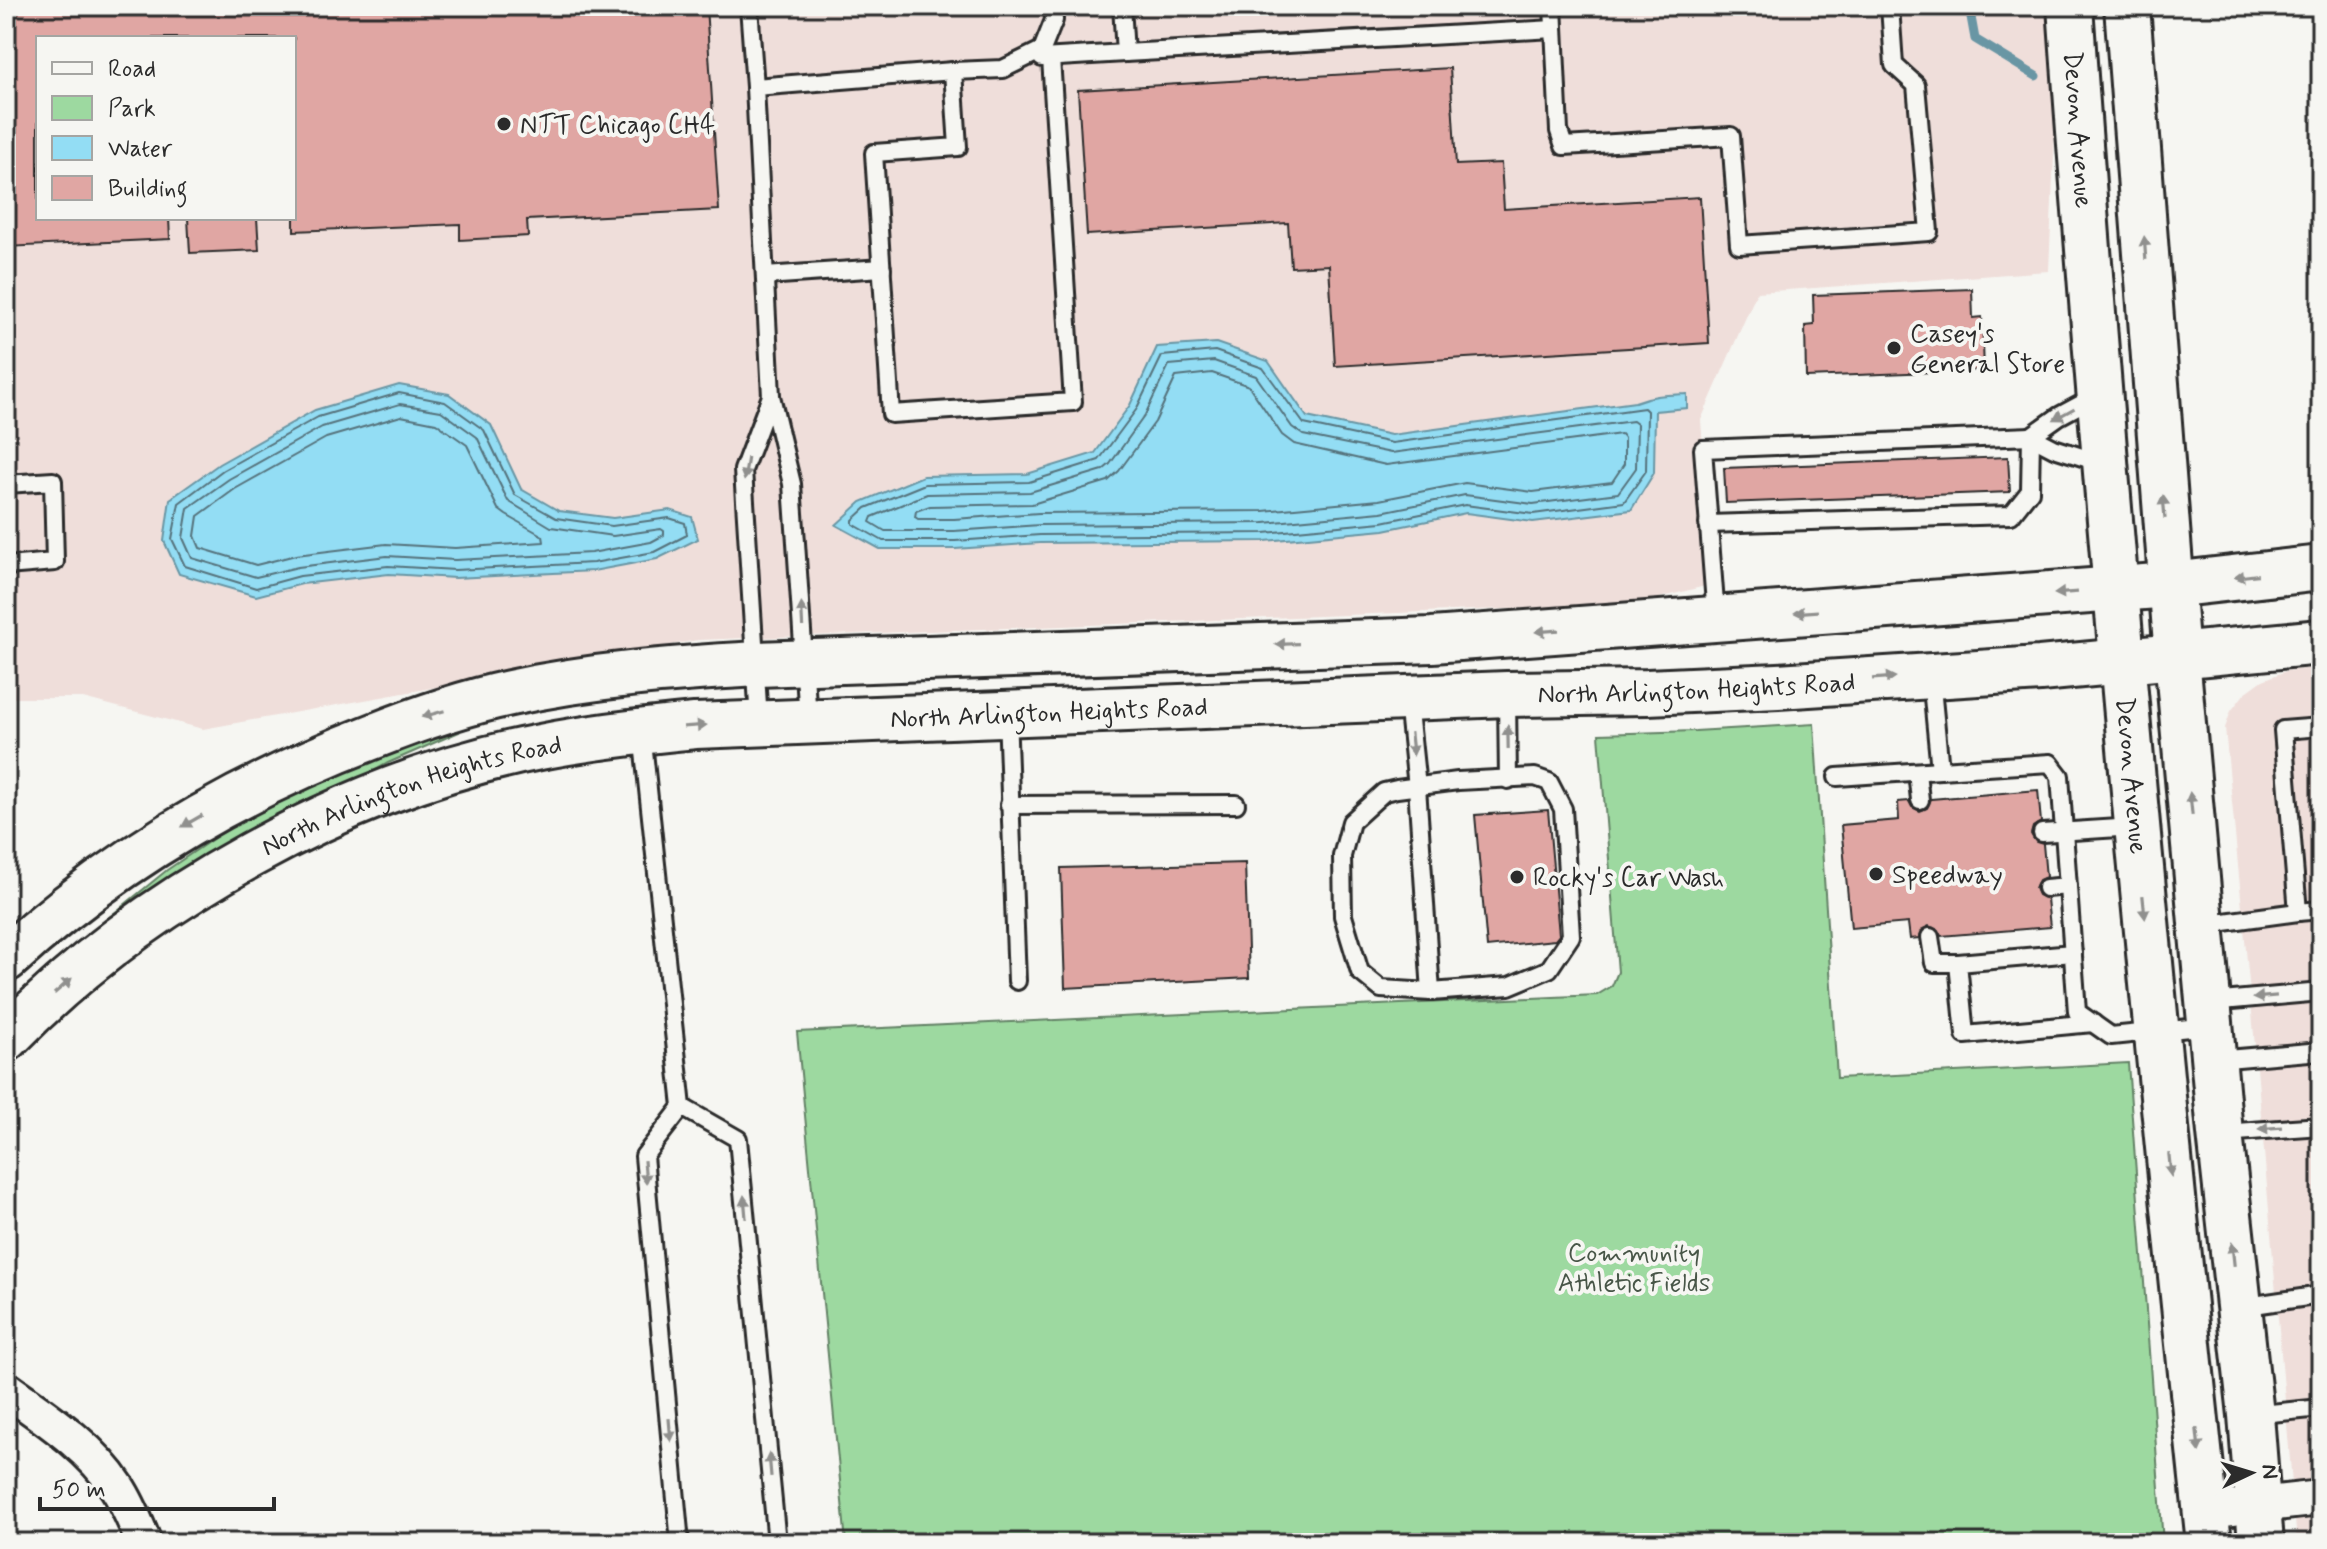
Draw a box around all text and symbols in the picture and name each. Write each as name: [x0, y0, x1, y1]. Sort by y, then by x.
legend: [36, 36, 296, 220]
street label: Devon Avenue: [2054, 50, 2100, 210]
text: Road: [108, 54, 156, 85]
text: Park: [108, 94, 156, 125]
place label: NTT Chicago CH4: [520, 109, 715, 143]
marker: NTT Chicago CH4: [495, 115, 513, 133]
text: Water: [108, 134, 173, 165]
text: Building: [108, 174, 188, 208]
one-way arrow: [2138, 235, 2151, 260]
place label: Casey's General Store: [1910, 318, 2065, 382]
marker: Casey's General Store: [1885, 339, 1903, 357]
one-way arrow: [2053, 407, 2076, 420]
one-way arrow: [740, 457, 752, 482]
one-way arrow: [2157, 495, 2170, 520]
one-way arrow: [2233, 569, 2258, 582]
one-way arrow: [2053, 587, 2078, 600]
one-way arrow: [795, 602, 808, 627]
one-way arrow: [1793, 606, 1818, 619]
one-way arrow: [1534, 625, 1559, 638]
one-way arrow: [1274, 637, 1299, 650]
street label: North Arlington Heights Road: [1538, 666, 1856, 713]
one-way arrow: [1872, 671, 1897, 684]
street label: North Arlington Heights Road: [890, 691, 1208, 737]
street label: Devon Avenue: [2106, 696, 2155, 856]
one-way arrow: [420, 709, 445, 721]
one-way arrow: [683, 719, 708, 732]
one-way arrow: [1501, 724, 1514, 749]
street label: North Arlington Heights Road: [256, 728, 565, 865]
one-way arrow: [1405, 731, 1418, 756]
one-way arrow: [2184, 792, 2197, 817]
one-way arrow: [181, 814, 203, 828]
place label: Speedway: [1892, 859, 2003, 893]
place label: Rocky's Car Wash: [1533, 862, 1724, 896]
marker: Speedway: [1867, 865, 1885, 883]
marker: Rocky's Car Wash: [1508, 868, 1526, 886]
one-way arrow: [2138, 895, 2151, 920]
one-way arrow: [53, 978, 73, 995]
one-way arrow: [2252, 991, 2277, 1004]
one-way arrow: [2257, 1122, 2282, 1135]
one-way arrow: [2164, 1153, 2177, 1178]
one-way arrow: [639, 1160, 652, 1185]
one-way arrow: [738, 1194, 751, 1219]
park label: Community Athletic Fields: [1558, 1237, 1710, 1301]
one-way arrow: [2226, 1241, 2239, 1266]
one-way arrow: [663, 1418, 676, 1443]
one-way arrow: [2191, 1428, 2204, 1453]
north arrow: [2211, 1433, 2291, 1513]
one-way arrow: [763, 1452, 776, 1477]
scale bar: [40, 1461, 274, 1511]
text: N: [2254, 1463, 2283, 1480]
text: 50 m: [52, 1475, 106, 1506]

